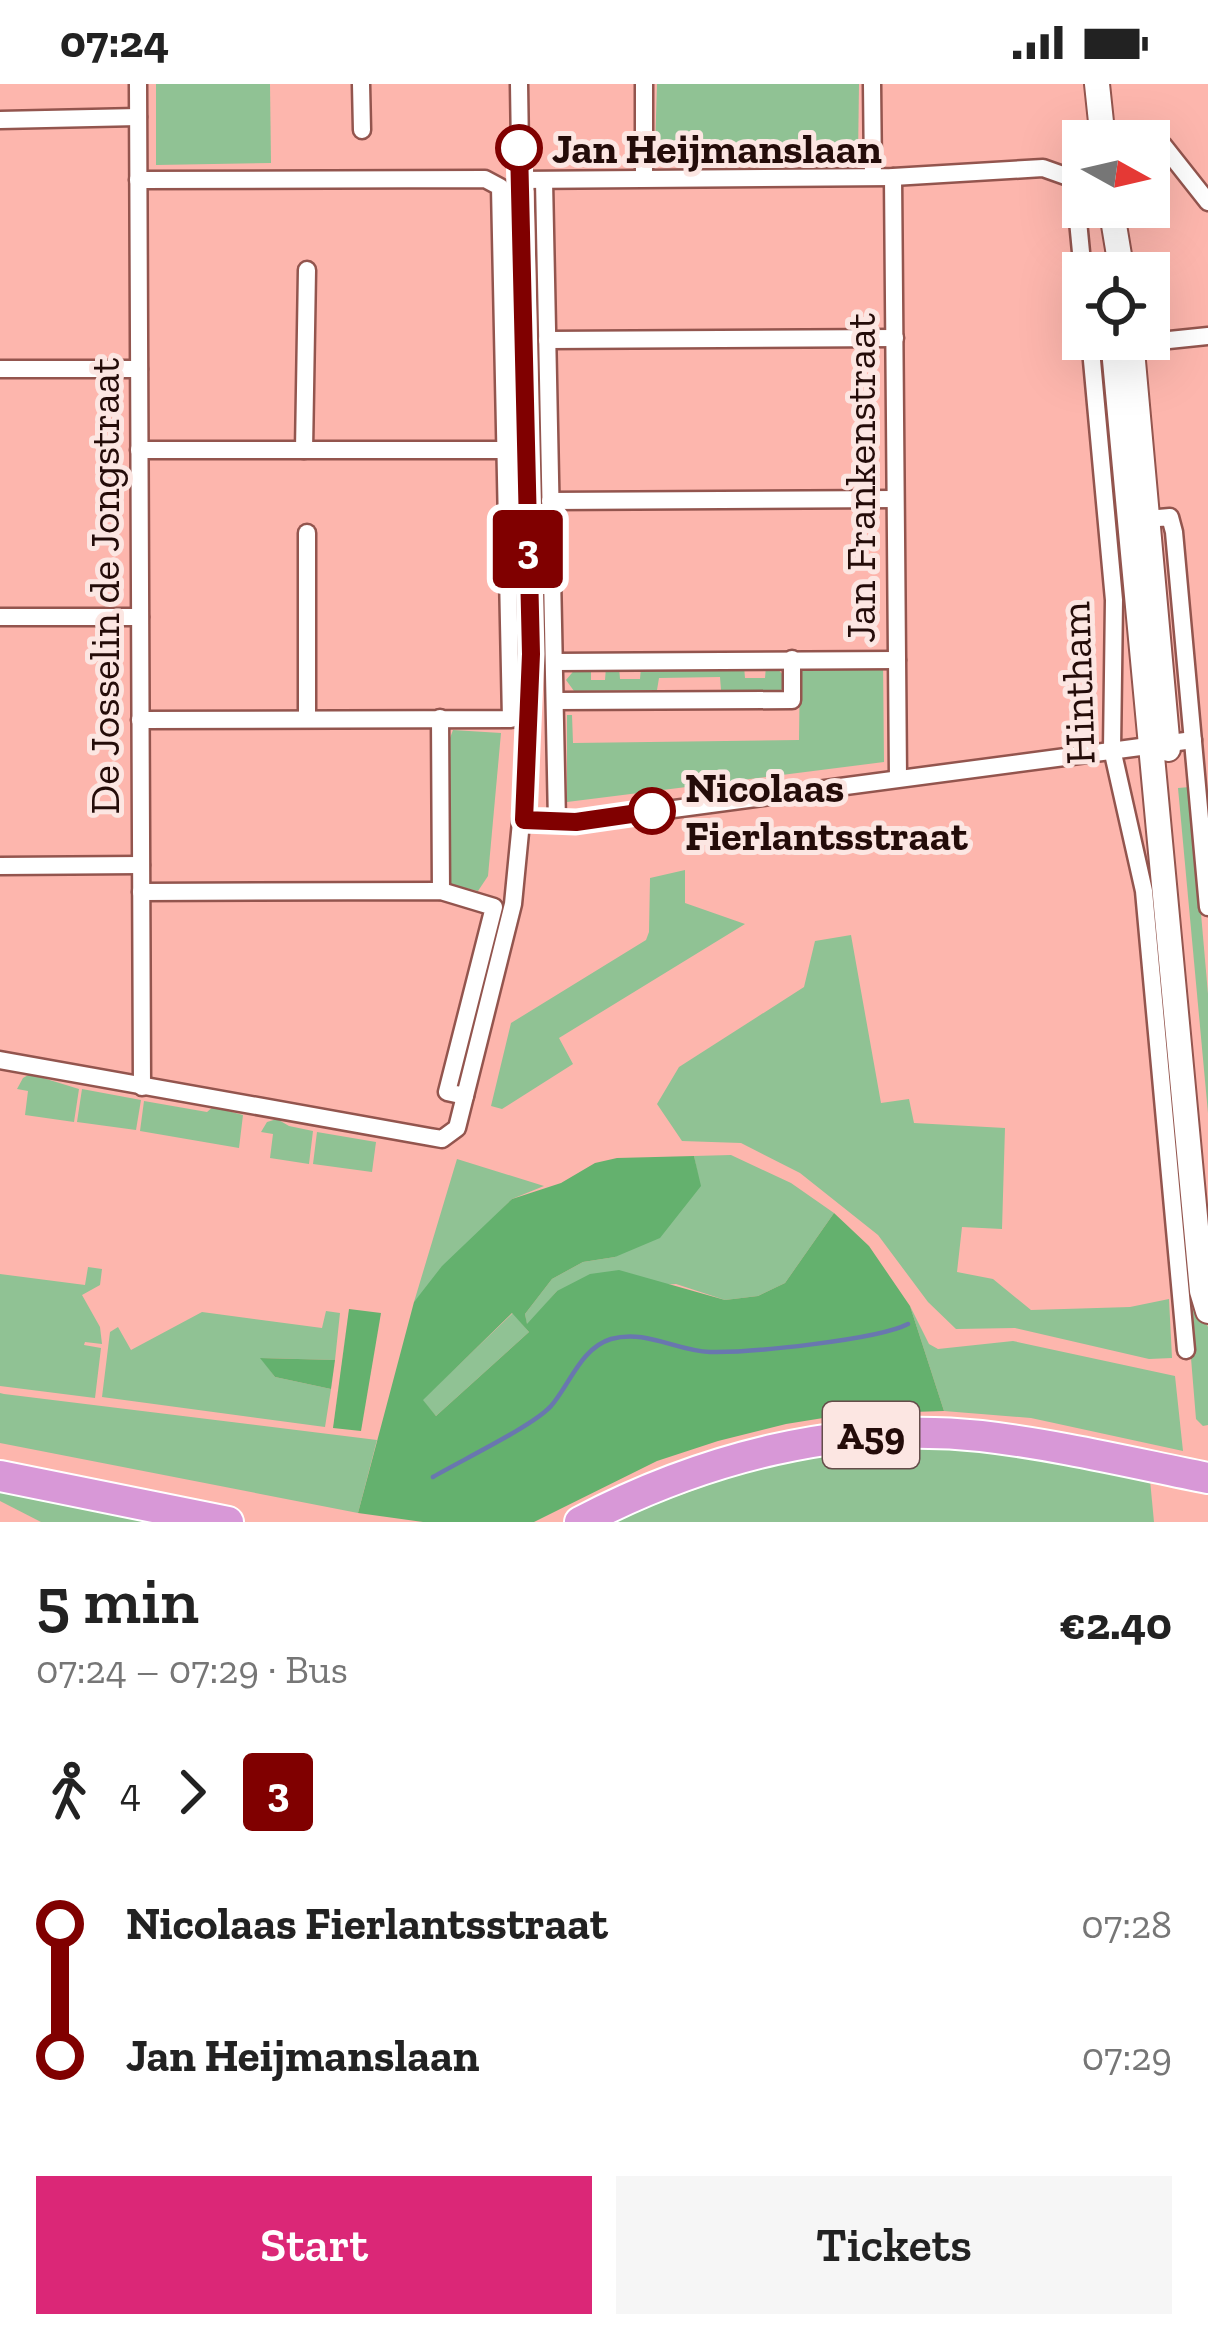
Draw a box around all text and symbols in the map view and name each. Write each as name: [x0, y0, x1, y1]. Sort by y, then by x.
text: 07:24: [60, 15, 169, 69]
north arrow: [1062, 120, 1170, 228]
map controls: [1062, 120, 1170, 360]
place label: Jan Heijmanslaan: [552, 123, 882, 174]
marker: Jan Heijmanslaan: [497, 126, 541, 170]
button: locate: [1062, 252, 1170, 360]
street label: Jan Frankenstraat: [835, 313, 886, 643]
street label: De Josselin de Jongstraat: [79, 357, 130, 814]
line badge: 3: [489, 510, 567, 588]
text: 3: [517, 523, 539, 574]
street label: Hintham: [1049, 601, 1106, 765]
place label: Nicolaas Fierlantsstraat: [685, 762, 969, 861]
marker: Nicolaas Fierlantsstraat: [630, 789, 674, 833]
road number: A59: [823, 1402, 919, 1468]
text: 5 min: [36, 1561, 199, 1640]
text: €2.40: [1059, 1597, 1172, 1651]
text: 07:24 – 07:29 · Bus: [36, 1646, 348, 1693]
icon: walk: [36, 1759, 102, 1825]
icon: forward: [159, 1759, 225, 1825]
text: 3: [267, 1766, 289, 1817]
text: 4: [120, 1769, 141, 1816]
text: Nicolaas Fierlantsstraat: [126, 1897, 608, 1951]
text: 07:28: [1081, 1901, 1172, 1948]
text: Jan Heijmanslaan: [126, 2029, 480, 2083]
text: 07:29: [1082, 2033, 1172, 2080]
button: Start: [36, 2176, 592, 2314]
button: Tickets: [616, 2176, 1172, 2314]

